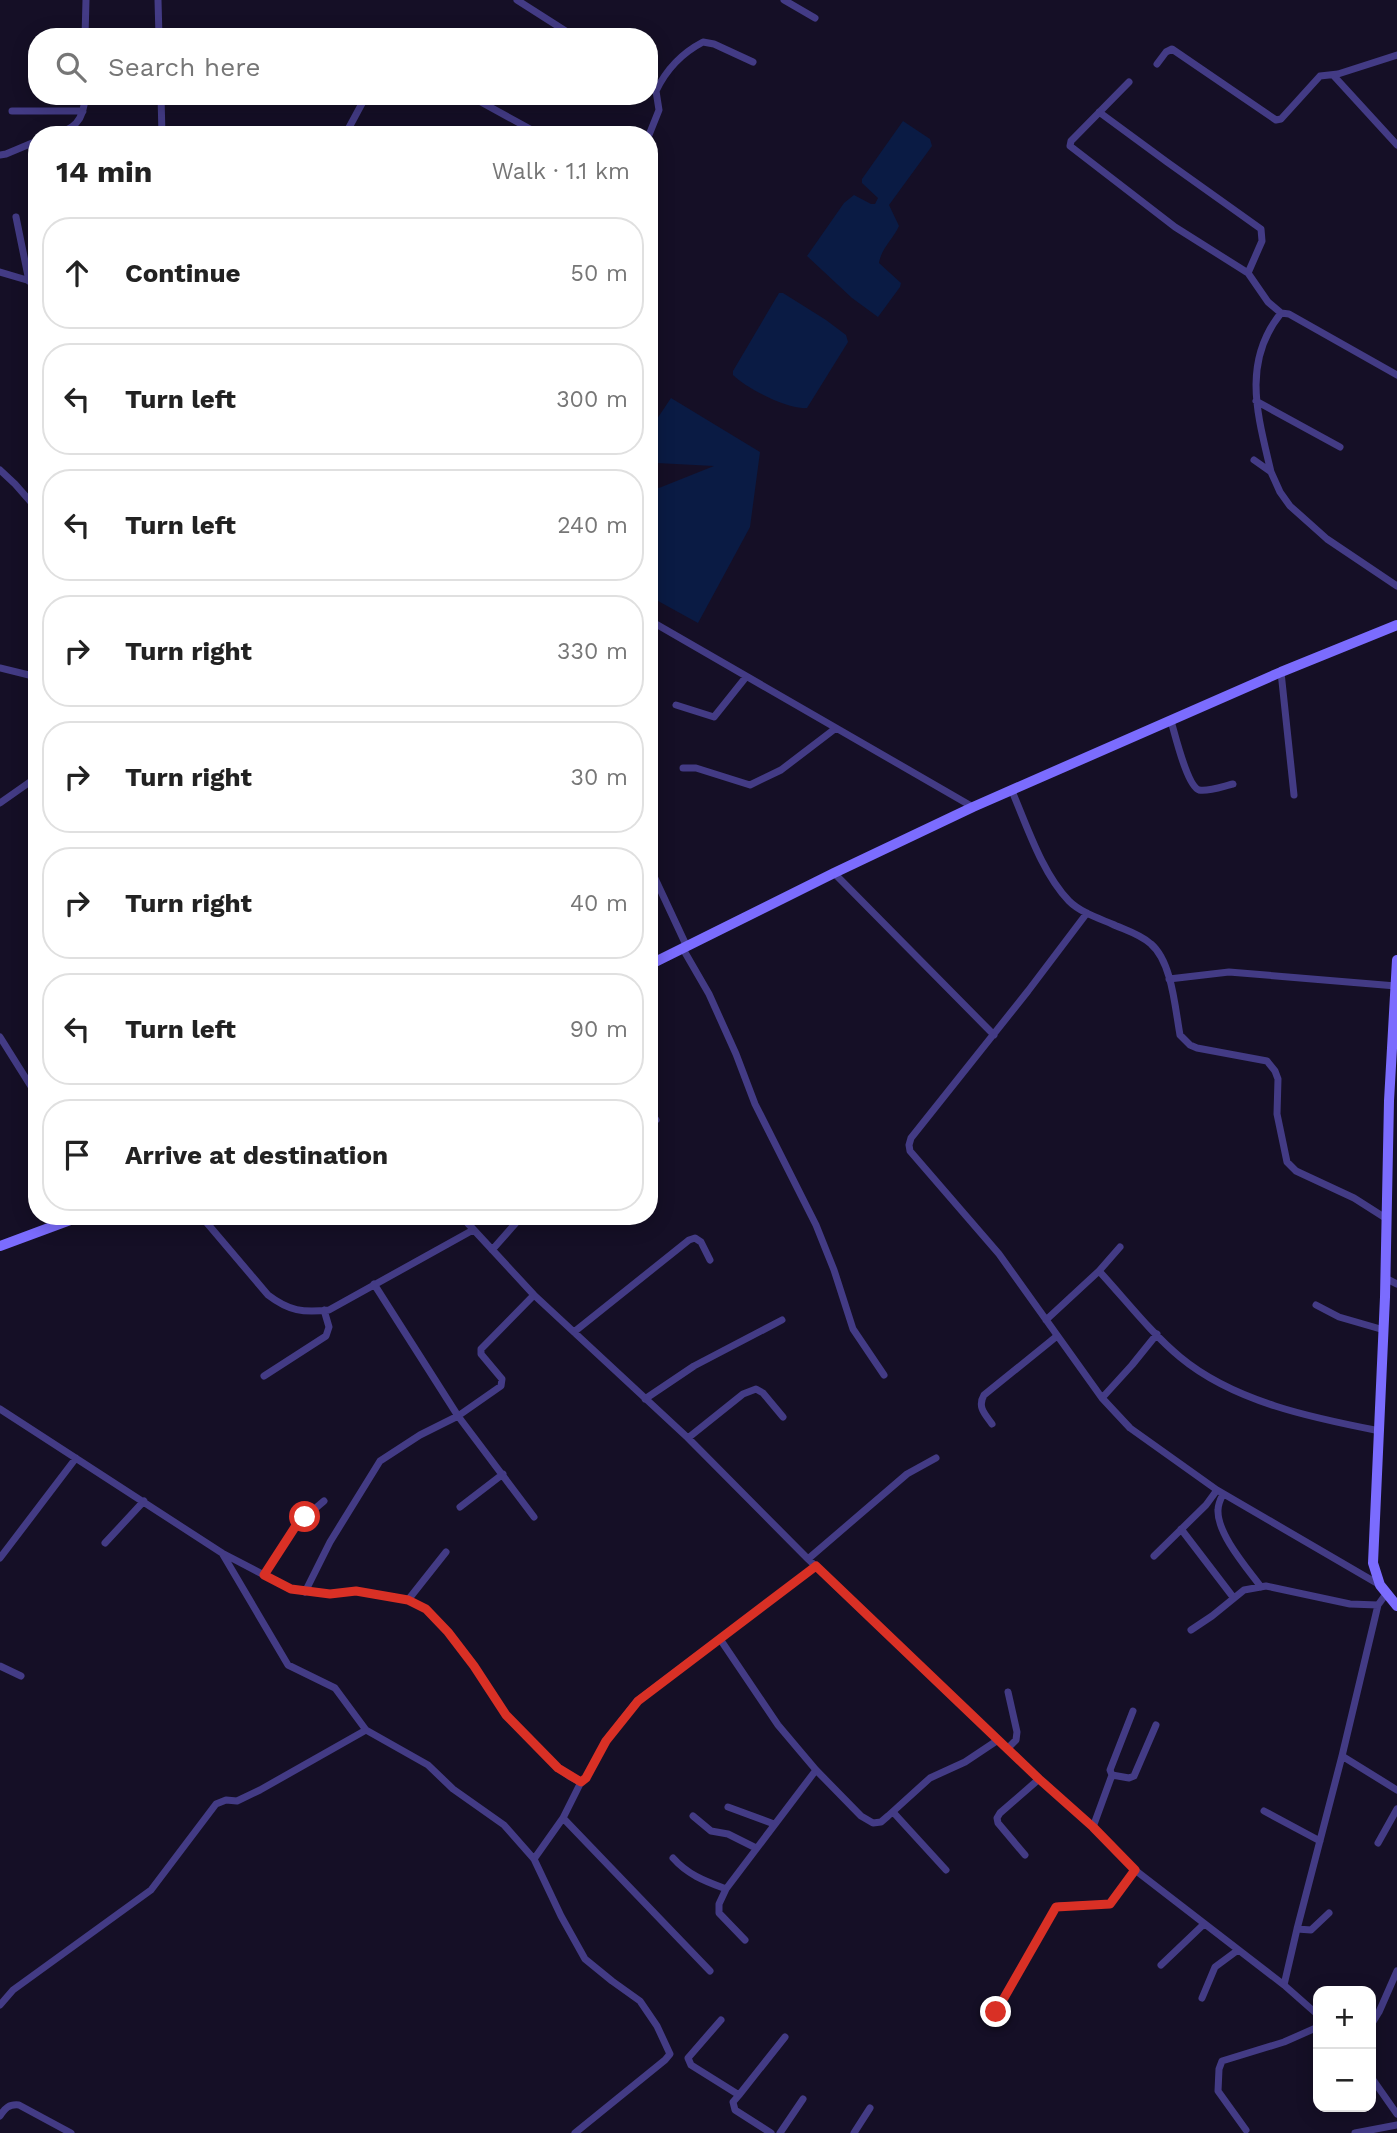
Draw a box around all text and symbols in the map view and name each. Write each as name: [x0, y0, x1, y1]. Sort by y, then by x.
search box: [28, 28, 658, 105]
icon: search: [52, 48, 90, 86]
text: Search here: [108, 52, 260, 82]
text: 14 min: [56, 154, 152, 189]
text: Walk · 1.1 km: [492, 158, 630, 185]
icon: ahead: [58, 254, 96, 292]
text: Continue: [125, 258, 241, 288]
text: 50 m: [571, 260, 628, 287]
icon: left: [58, 380, 96, 418]
text: Turn left: [125, 384, 236, 414]
text: 300 m: [556, 386, 628, 413]
icon: left: [58, 506, 96, 544]
text: Turn left: [125, 510, 236, 540]
text: 240 m: [557, 512, 628, 539]
icon: right: [58, 632, 96, 670]
text: Turn right: [125, 636, 252, 666]
text: 330 m: [557, 638, 628, 665]
icon: right: [58, 758, 96, 796]
text: Turn right: [125, 762, 252, 792]
text: 30 m: [571, 764, 628, 791]
icon: right: [58, 884, 96, 922]
text: Turn right: [125, 888, 252, 918]
text: 40 m: [570, 890, 628, 917]
icon: left: [58, 1010, 96, 1048]
text: Turn left: [125, 1014, 236, 1044]
text: 90 m: [570, 1016, 628, 1043]
icon: arrive: [58, 1136, 96, 1174]
text: Arrive at destination: [125, 1140, 388, 1170]
route start: [289, 1501, 320, 1532]
map controls: [1313, 1986, 1376, 2112]
button: +: [1313, 1986, 1376, 2049]
route end: [980, 1996, 1011, 2027]
button: −: [1313, 2049, 1376, 2112]

